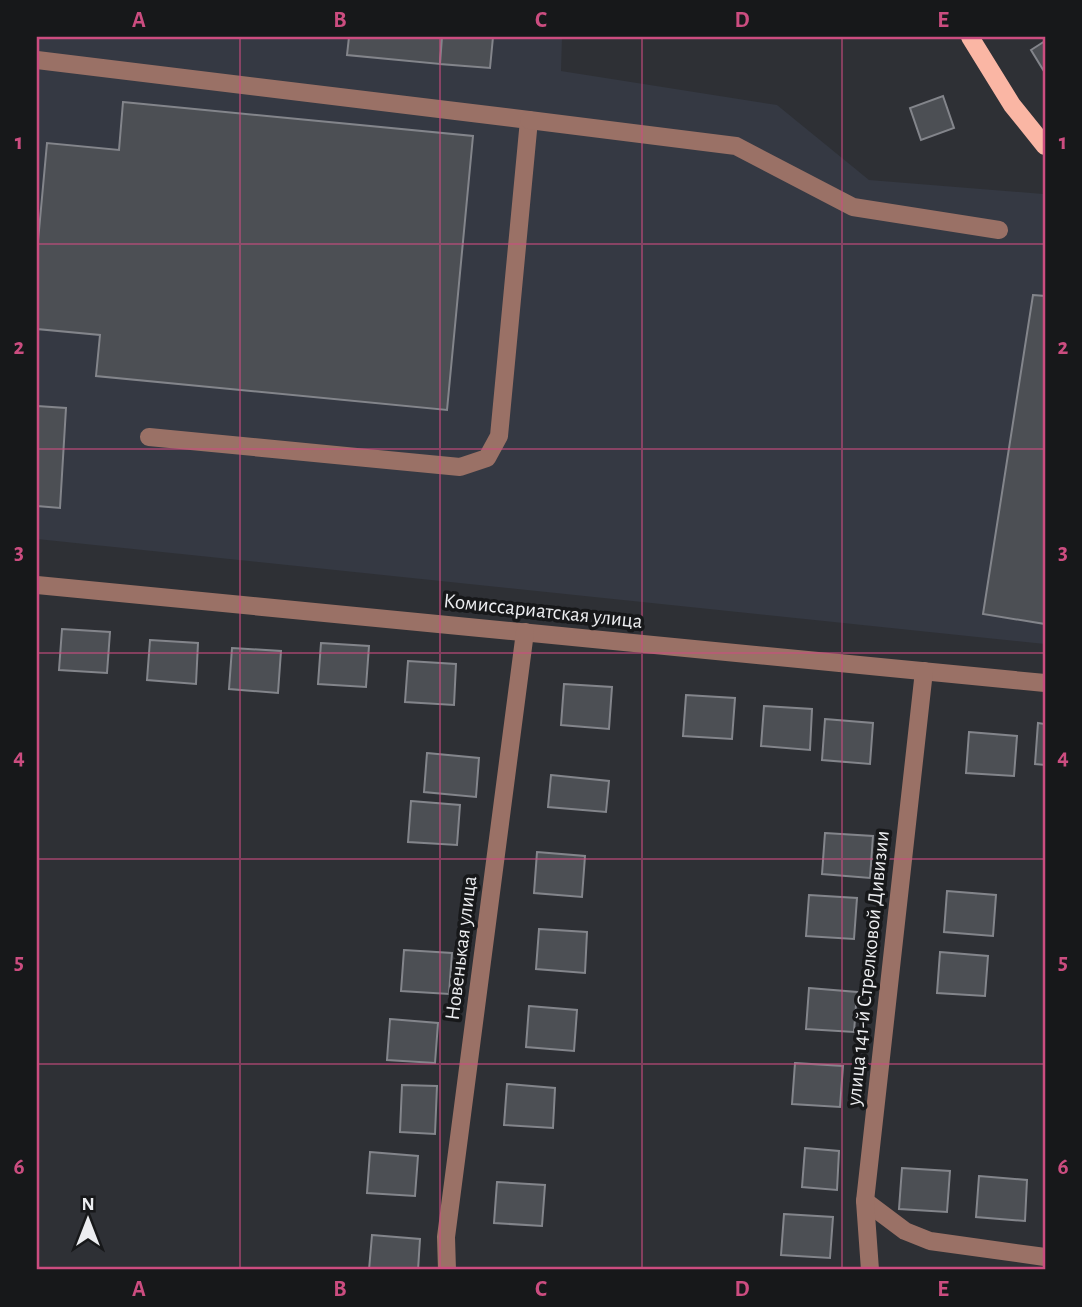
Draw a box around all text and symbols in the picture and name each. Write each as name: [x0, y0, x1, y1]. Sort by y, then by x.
text: A: [132, 9, 146, 32]
text: B: [333, 9, 347, 32]
text: C: [535, 9, 547, 32]
text: D: [734, 9, 750, 32]
text: E: [937, 9, 949, 32]
text: 1: [15, 131, 23, 154]
text: 1: [1059, 131, 1067, 154]
text: 2: [14, 336, 25, 359]
text: 2: [1058, 336, 1069, 359]
text: 3: [14, 541, 24, 564]
text: 3: [1058, 541, 1068, 564]
street label: Комиссариатская улица: [442, 590, 644, 632]
text: 4: [13, 746, 25, 769]
text: 4: [1057, 746, 1069, 769]
street label: улица 141-й Стрелковой Дивизии: [843, 829, 893, 1108]
street label: Новенькая улица: [442, 874, 480, 1021]
text: 5: [14, 951, 24, 974]
text: 5: [1058, 951, 1068, 974]
text: 6: [13, 1156, 25, 1179]
text: 6: [1057, 1156, 1069, 1179]
north arrow: [52, 1184, 122, 1254]
text: N: [81, 1195, 95, 1214]
text: A: [132, 1278, 146, 1301]
text: B: [333, 1278, 347, 1301]
text: C: [535, 1278, 547, 1301]
text: D: [734, 1278, 750, 1301]
text: E: [937, 1278, 949, 1301]

